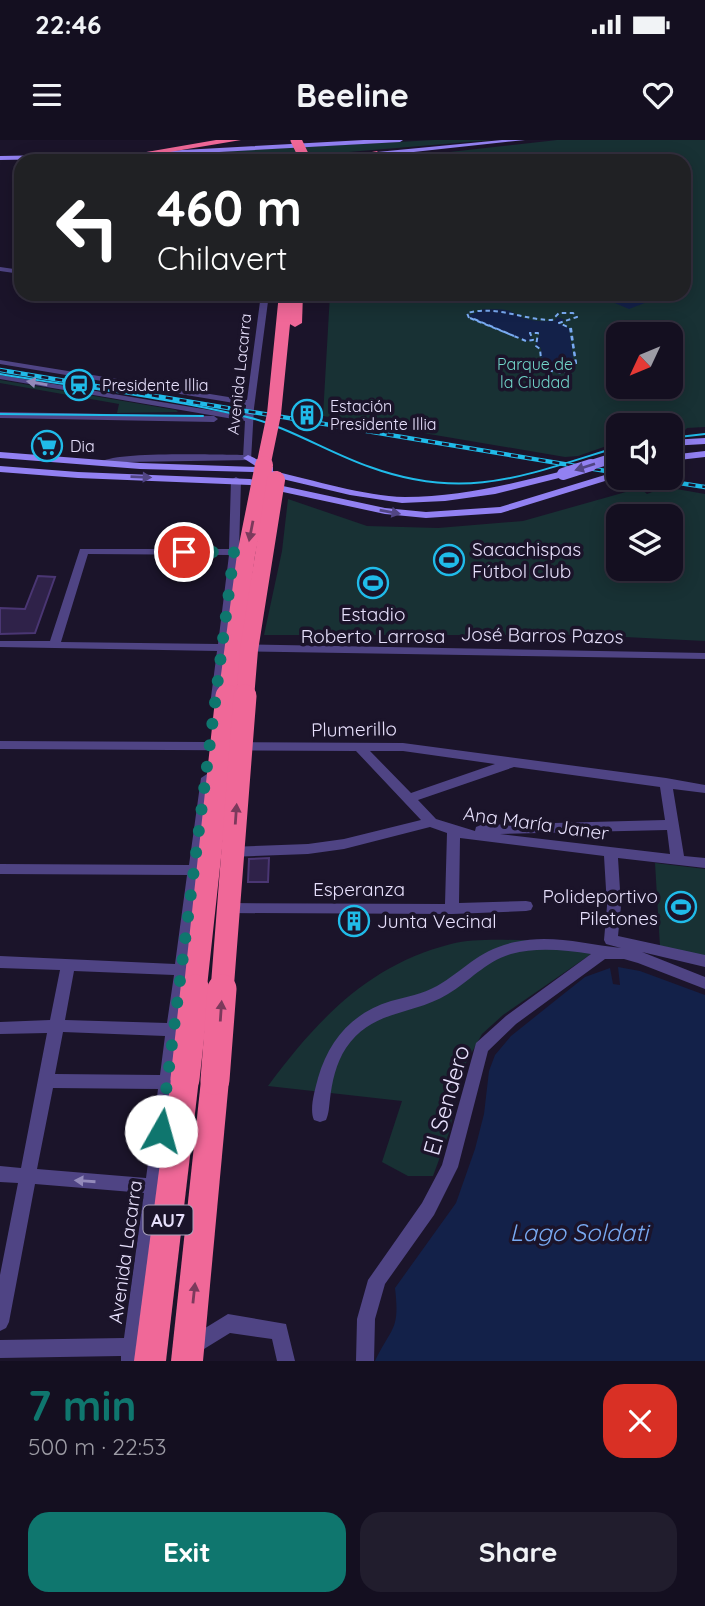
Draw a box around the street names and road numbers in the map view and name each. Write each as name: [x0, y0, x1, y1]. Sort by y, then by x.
street label: Avenida Lacarra: [223, 312, 255, 436]
street label: José Barros Pazos: [460, 622, 624, 648]
street label: Plumerillo: [311, 716, 397, 742]
street label: Ana María Janer: [462, 801, 611, 845]
street label: Esperanza: [313, 877, 405, 901]
street label: El Sendero: [416, 1042, 476, 1158]
street label: Avenida Lacarra: [103, 1179, 147, 1325]
road number: AU7: [144, 1205, 192, 1234]

